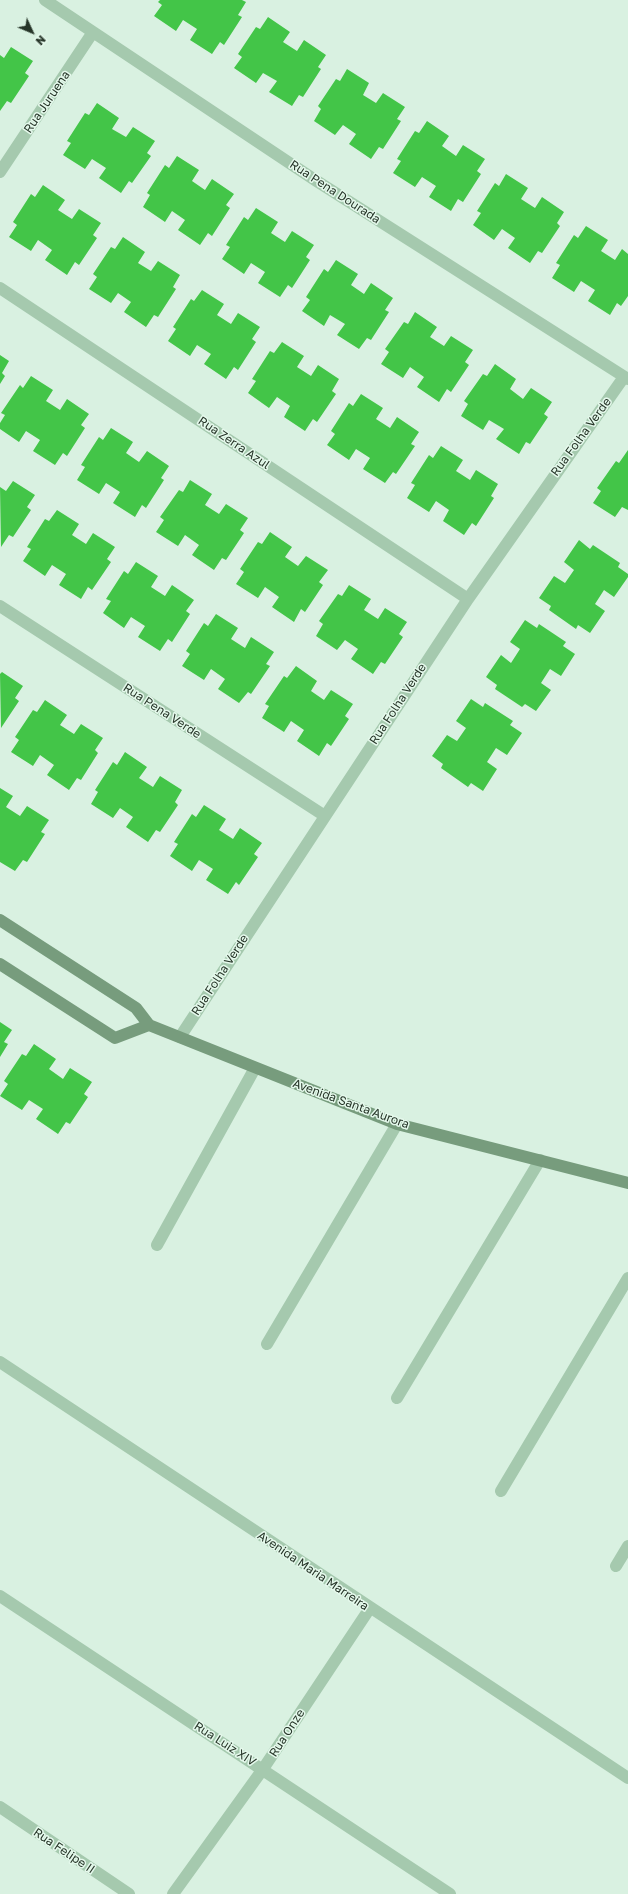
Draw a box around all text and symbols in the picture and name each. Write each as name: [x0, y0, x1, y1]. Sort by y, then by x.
north arrow: [12, 12, 52, 52]
text: N: [33, 33, 49, 48]
street label: Rua Juruena: [21, 68, 73, 136]
street label: Rua Pena Dourada: [287, 157, 383, 227]
street label: Rua Folha Verde: [548, 395, 614, 479]
street label: Rua Zerra Azul: [195, 414, 273, 472]
street label: Rua Folha Verde: [367, 661, 429, 747]
street label: Rua Pena Verde: [120, 680, 204, 742]
street label: Rua Folha Verde: [189, 932, 251, 1018]
street label: Avenida Santa Aurora: [291, 1076, 411, 1132]
street label: Avenida Maria Marreira: [255, 1528, 371, 1614]
street label: Rua Onze: [266, 1706, 308, 1760]
street label: Rua Luiz XIV: [191, 1719, 259, 1769]
street label: Rua Felipe II: [31, 1825, 97, 1877]

